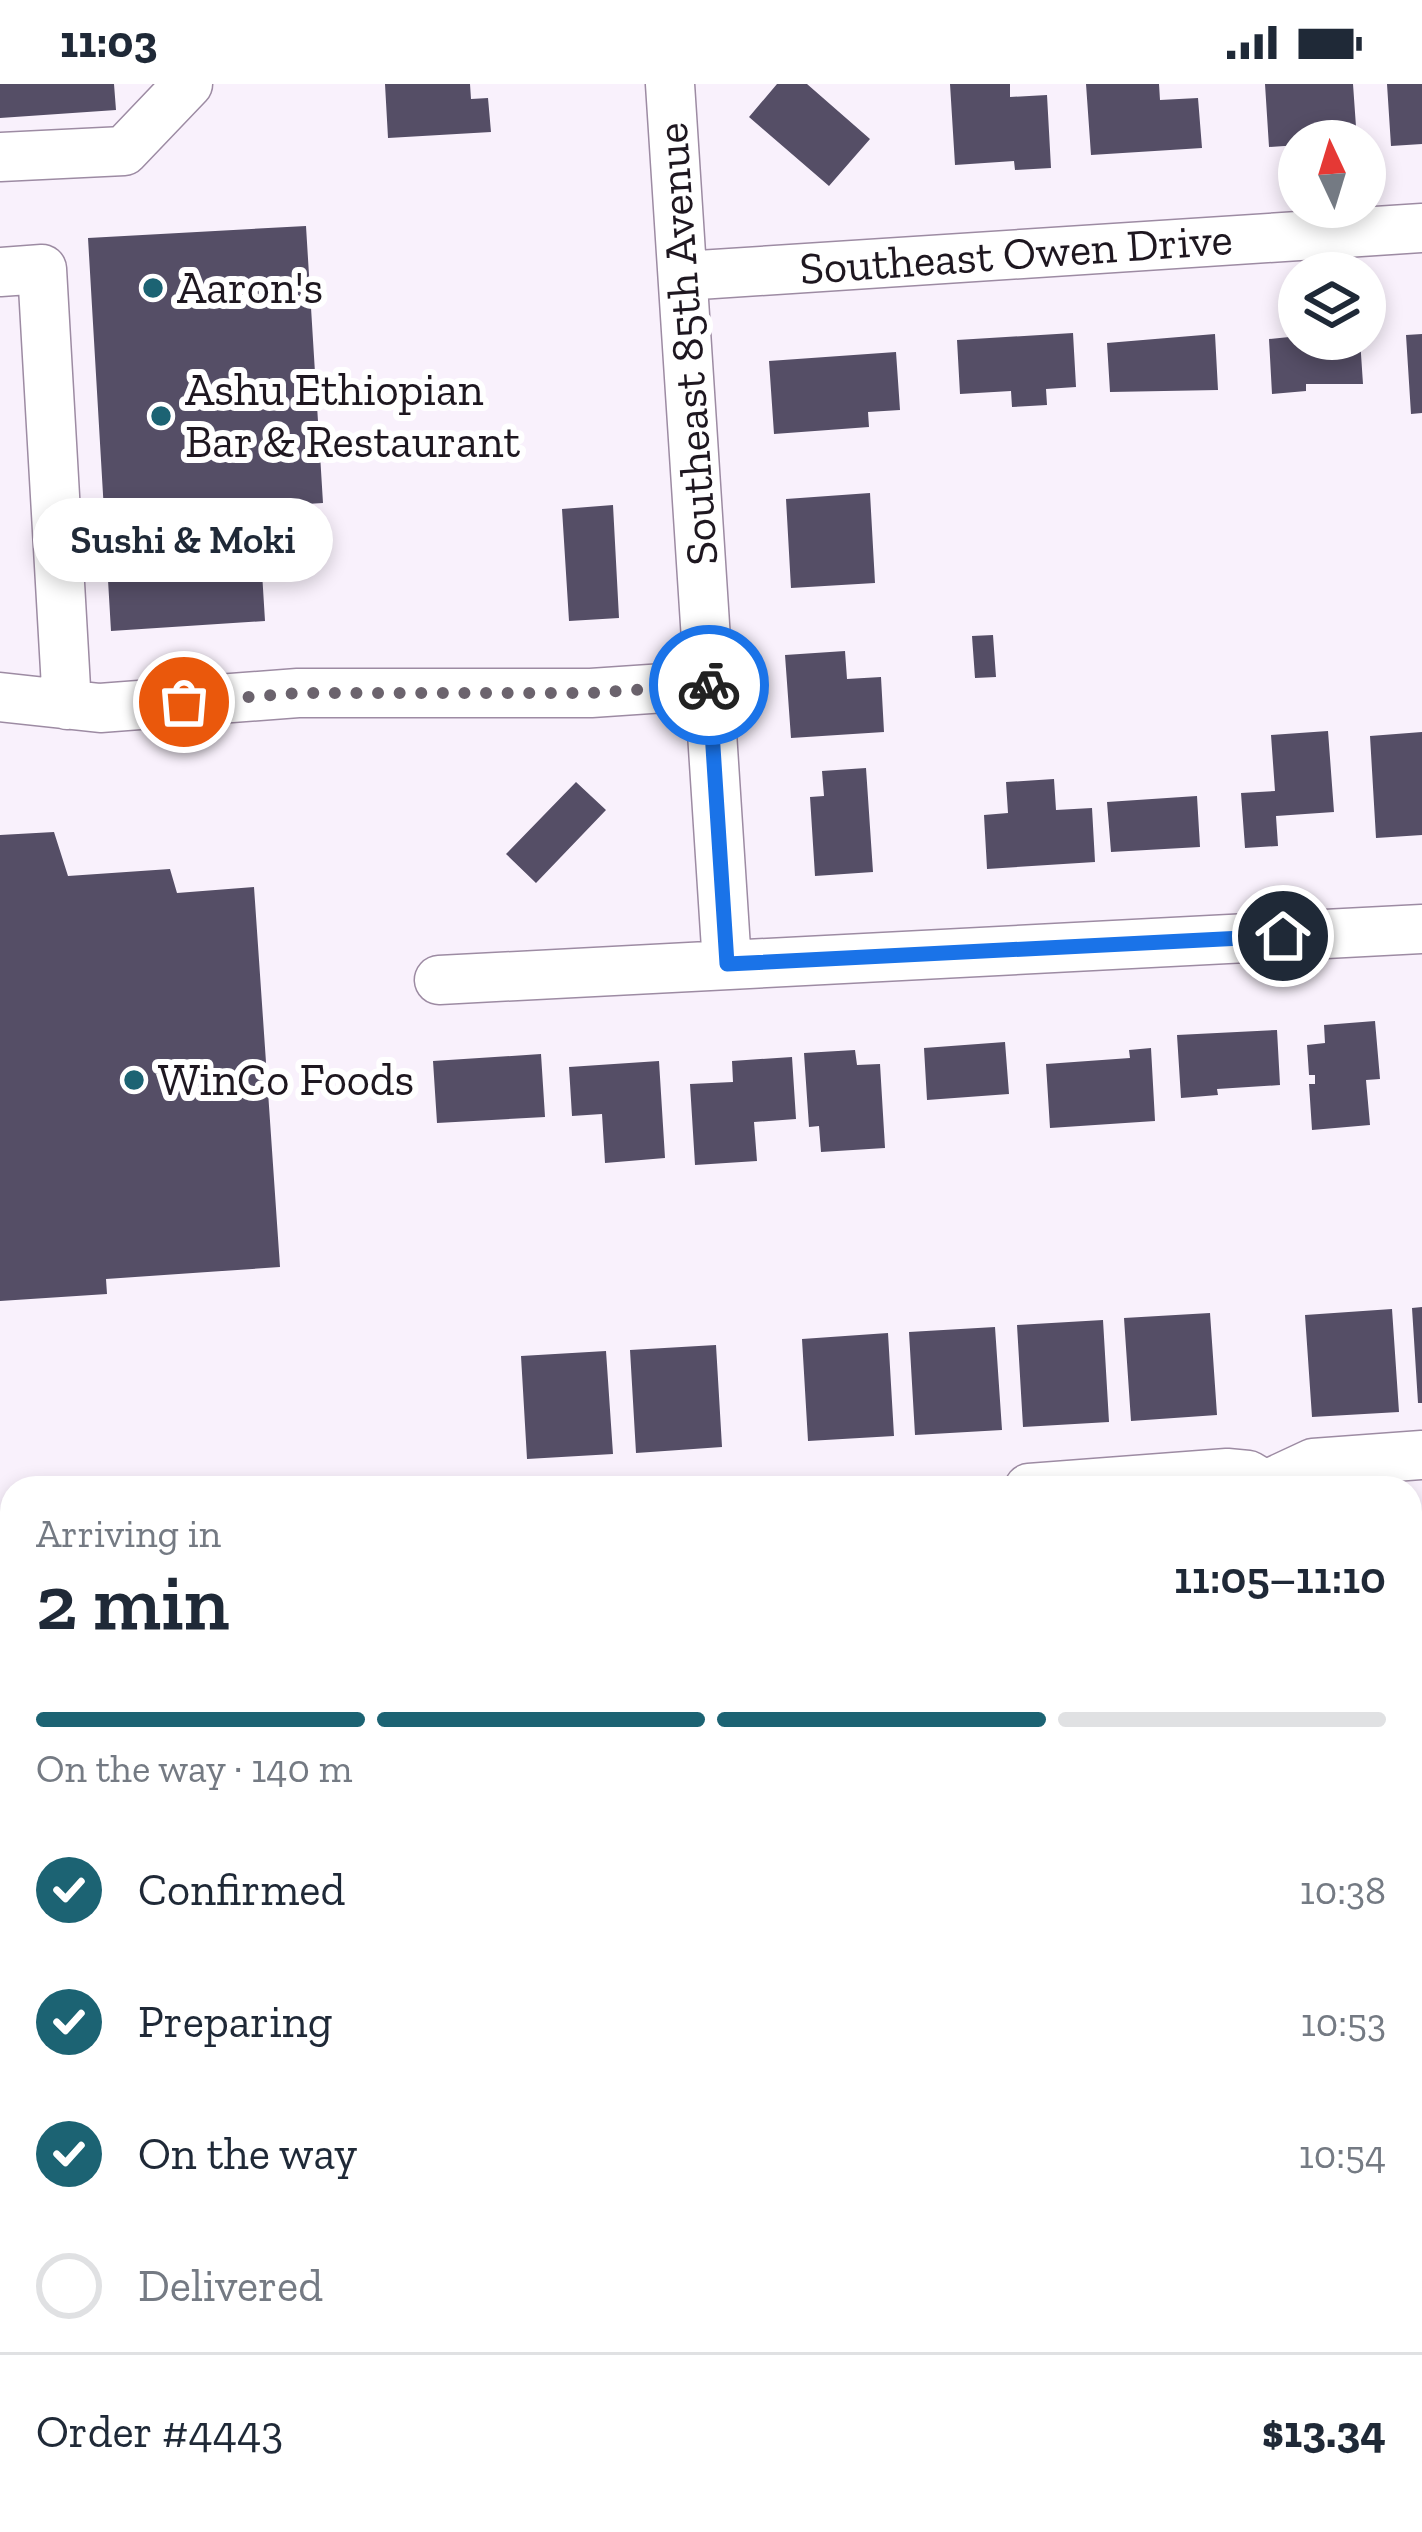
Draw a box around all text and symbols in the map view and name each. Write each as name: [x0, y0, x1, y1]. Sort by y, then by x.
text: 11:03: [60, 15, 157, 69]
north arrow: [1278, 120, 1386, 228]
map controls: [1278, 120, 1386, 360]
street label: Southeast 85th Avenue: [645, 121, 729, 567]
street label: Southeast Owen Drive: [798, 212, 1234, 296]
button: layers: [1278, 252, 1386, 360]
place label: Aaron's: [177, 261, 323, 315]
marker: Aaron's: [140, 275, 166, 301]
place label: Ashu Ethiopian Bar & Restaurant: [185, 363, 521, 469]
marker: Ashu Ethiopian Bar & Restaurant: [148, 403, 174, 429]
callout: Sushi & Moki: [34, 498, 334, 582]
text: Sushi & Moki: [70, 516, 296, 563]
courier: [649, 625, 769, 745]
pin: [133, 651, 235, 753]
icon: bike: [676, 652, 742, 718]
icon: bag: [151, 669, 217, 735]
pin: [1232, 885, 1334, 987]
icon: home: [1250, 903, 1316, 969]
place label: WinCo Foods: [158, 1053, 414, 1107]
marker: WinCo Foods: [121, 1067, 147, 1093]
text: Arriving in: [36, 1510, 221, 1557]
text: 11:05–11:10: [1174, 1551, 1386, 1605]
text: 2 min: [36, 1555, 229, 1649]
text: On the way · 140 m: [36, 1745, 352, 1792]
icon: check: [36, 1857, 102, 1923]
text: Confirmed: [138, 1863, 345, 1917]
text: 10:38: [1300, 1867, 1386, 1914]
icon: check: [36, 1989, 102, 2055]
text: Preparing: [138, 1995, 332, 2049]
text: 10:53: [1301, 1999, 1386, 2046]
icon: check: [36, 2121, 102, 2187]
text: On the way: [138, 2127, 357, 2181]
text: 10:54: [1299, 2131, 1386, 2178]
text: Delivered: [138, 2259, 323, 2313]
text: Order #4443: [36, 2405, 283, 2459]
text: $13.34: [1262, 2405, 1386, 2459]

